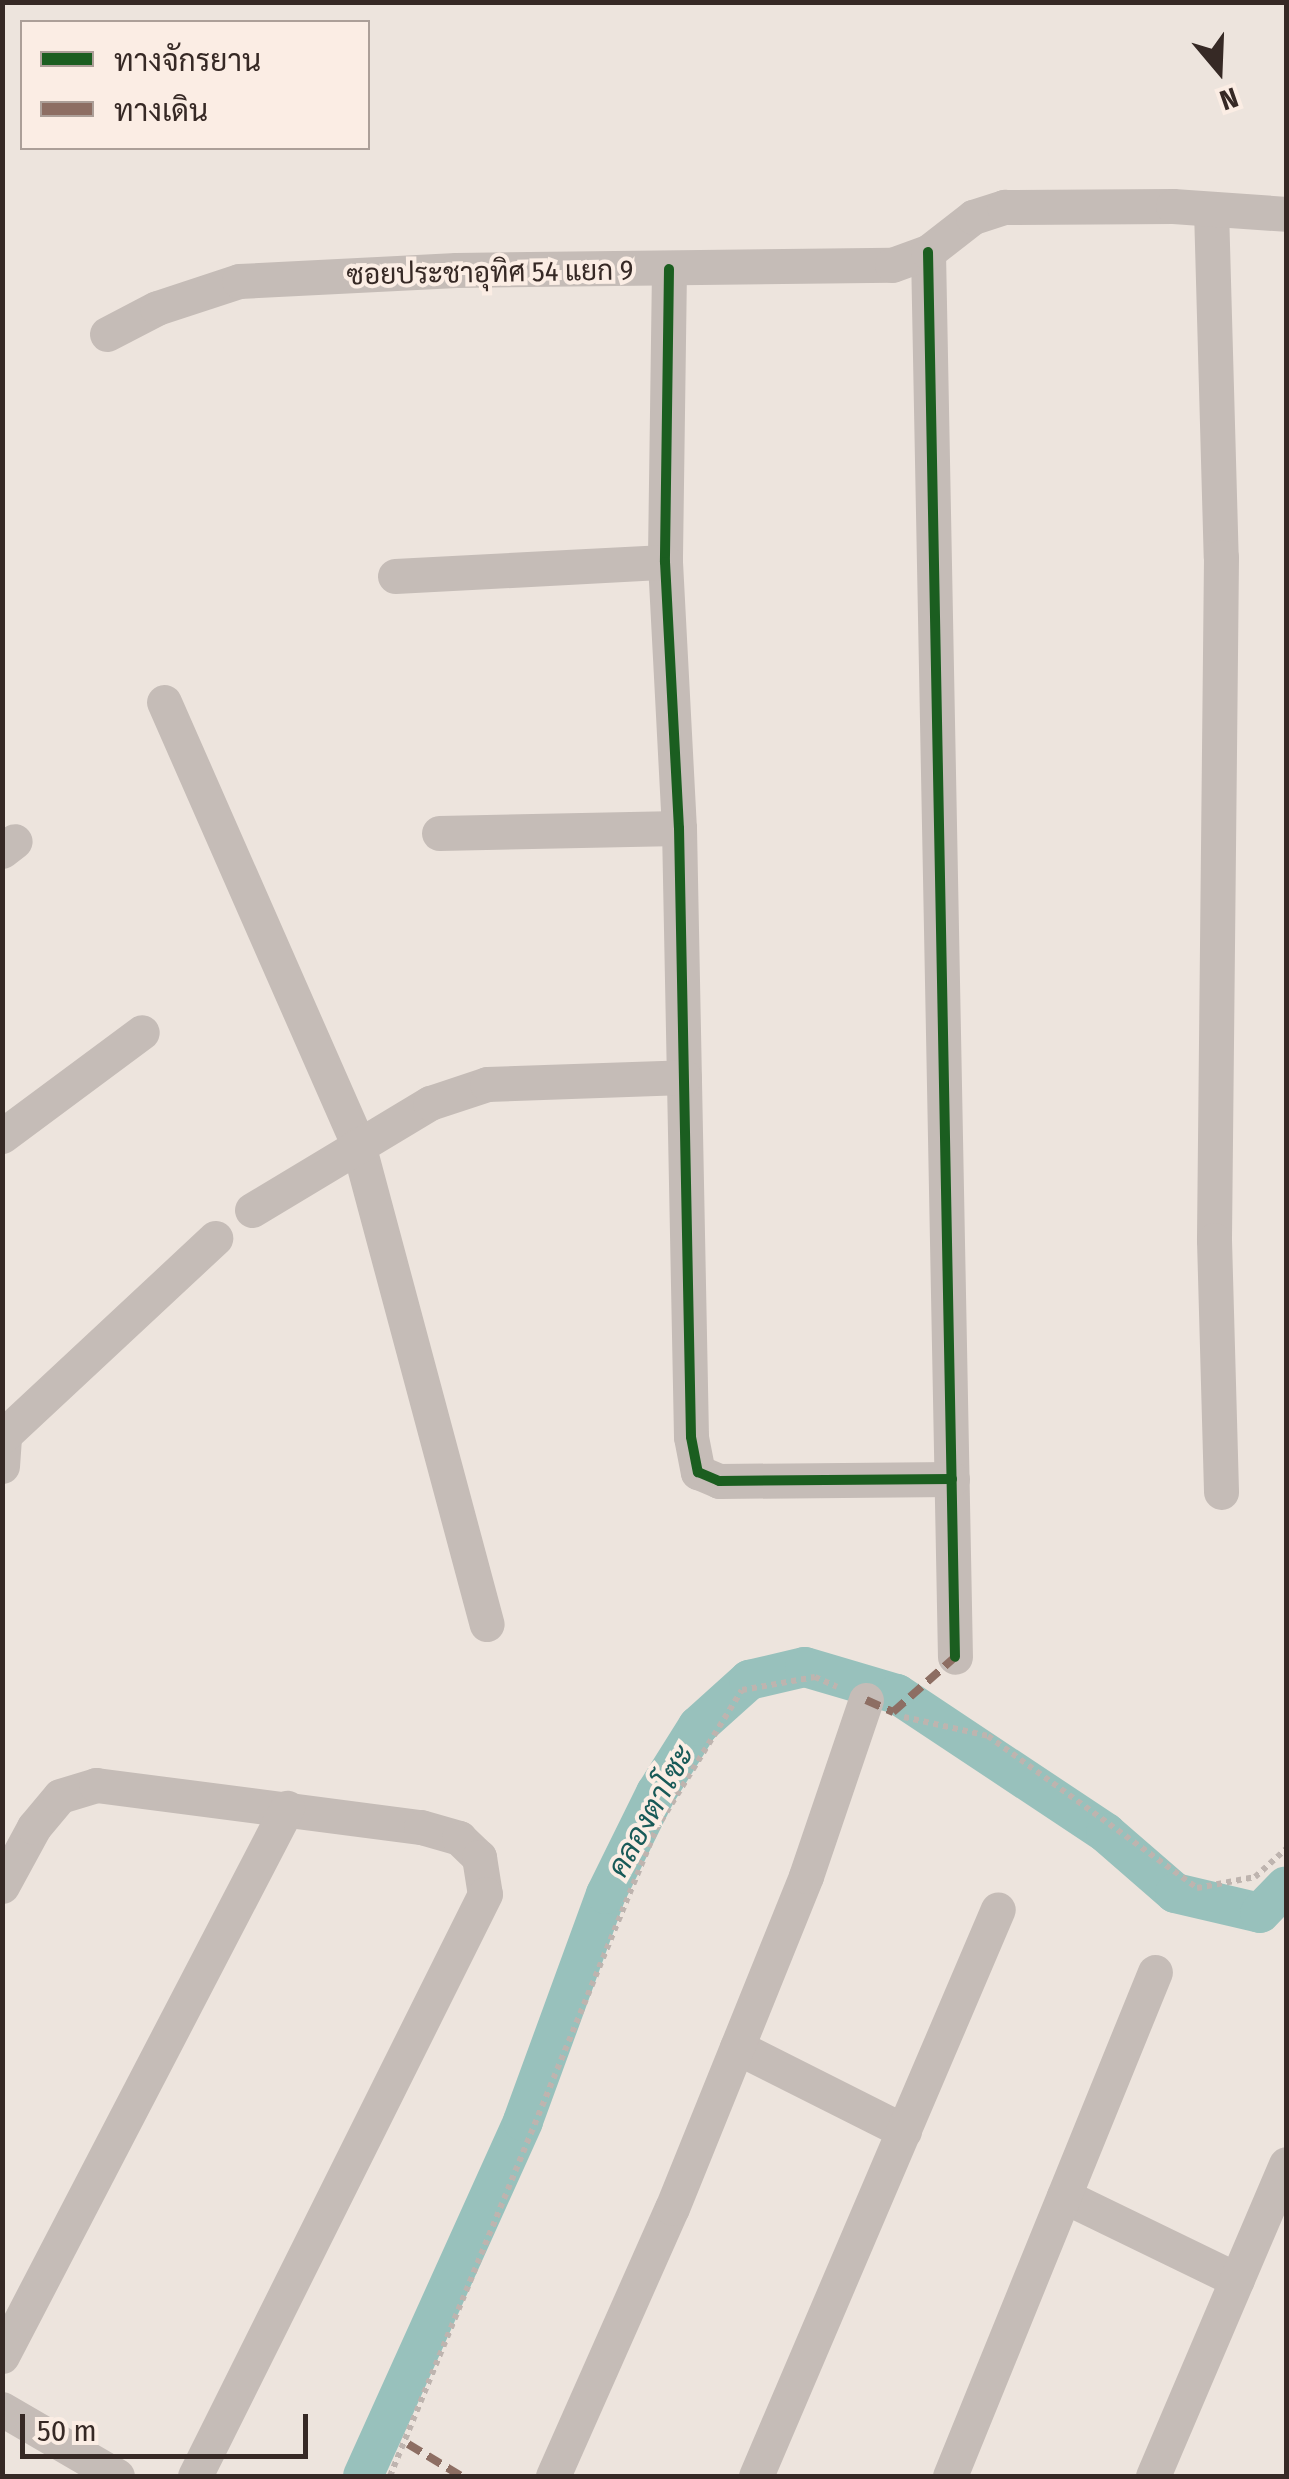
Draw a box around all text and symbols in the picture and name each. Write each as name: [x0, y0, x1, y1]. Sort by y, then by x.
legend: [20, 20, 370, 150]
north arrow: [1169, 20, 1269, 120]
text: ทางจักรยาน: [114, 43, 261, 79]
text: N: [1216, 81, 1242, 117]
text: ทางเดิน: [114, 93, 208, 129]
street label: ซอยประชาอุทิศ 54 แยก 9: [346, 254, 634, 292]
water label: คลองตาโซะ: [600, 1739, 702, 1883]
scale bar: [25, 2394, 312, 2456]
text: 50 m: [37, 2413, 97, 2449]

